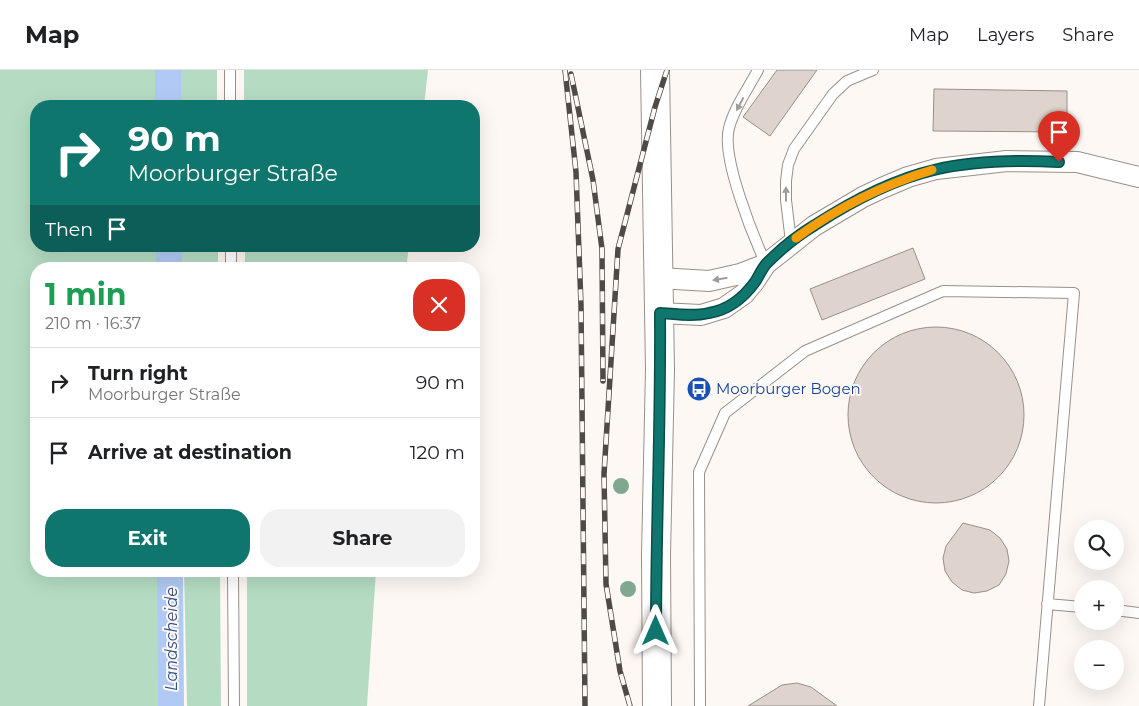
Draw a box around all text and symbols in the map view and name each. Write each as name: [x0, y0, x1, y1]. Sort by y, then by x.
text: Map: [25, 20, 79, 49]
text: Map: [909, 24, 949, 46]
text: Layers: [977, 24, 1034, 46]
text: Share: [1062, 24, 1114, 46]
one-way arrow: [736, 97, 744, 111]
pin: [1038, 111, 1080, 162]
text: 90 m: [128, 117, 221, 160]
icon: arrive: [1045, 118, 1073, 146]
icon: right: [45, 120, 110, 185]
text: Moorburger Straße: [128, 160, 338, 187]
one-way arrow: [782, 185, 790, 201]
icon: arrive: [103, 215, 131, 243]
text: Then: [45, 218, 93, 241]
one-way arrow: [711, 275, 727, 283]
text: 1 min: [45, 276, 126, 313]
button: close: [413, 279, 465, 331]
text: 210 m · 16:37: [45, 314, 141, 333]
text: Turn right: [88, 362, 188, 385]
icon: right: [45, 369, 73, 397]
text: 90 m: [416, 371, 465, 394]
bus stop icon: Moorburger Bogen: [686, 376, 712, 402]
place label: Moorburger Bogen: [716, 379, 861, 398]
text: Moorburger Straße: [88, 385, 241, 404]
icon: arrive: [45, 439, 73, 467]
text: Arrive at destination: [88, 441, 292, 464]
text: 120 m: [410, 441, 465, 464]
button: Exit: [45, 509, 250, 567]
button: Share: [260, 509, 465, 567]
map controls: [1074, 520, 1124, 690]
button: search: [1074, 520, 1124, 570]
button: +: [1074, 580, 1124, 630]
water label: Landscheide: [162, 587, 181, 691]
position arrow: [629, 604, 681, 656]
button: −: [1074, 640, 1124, 690]

